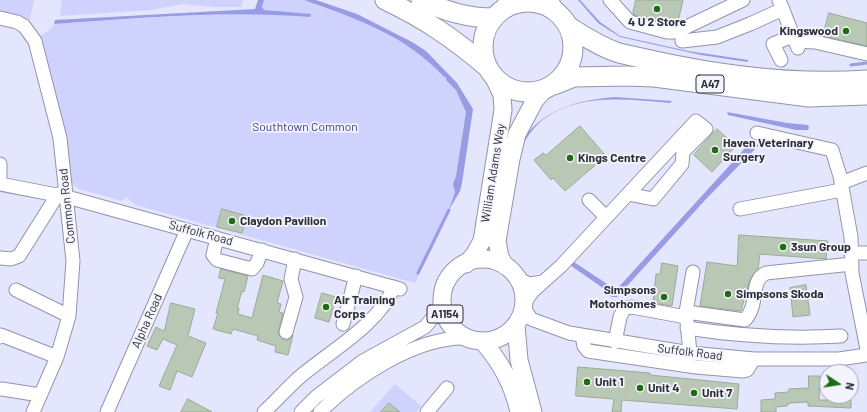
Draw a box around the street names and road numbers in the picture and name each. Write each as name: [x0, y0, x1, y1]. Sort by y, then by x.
road number: A47: [696, 75, 724, 93]
street label: William Adams Way: [478, 122, 508, 224]
street label: Common Road: [56, 168, 78, 244]
street label: Suffolk Road: [167, 218, 235, 248]
street label: Alpha Road: [129, 291, 165, 351]
road number: A1154: [427, 305, 463, 323]
street label: Suffolk Road: [657, 341, 723, 363]

